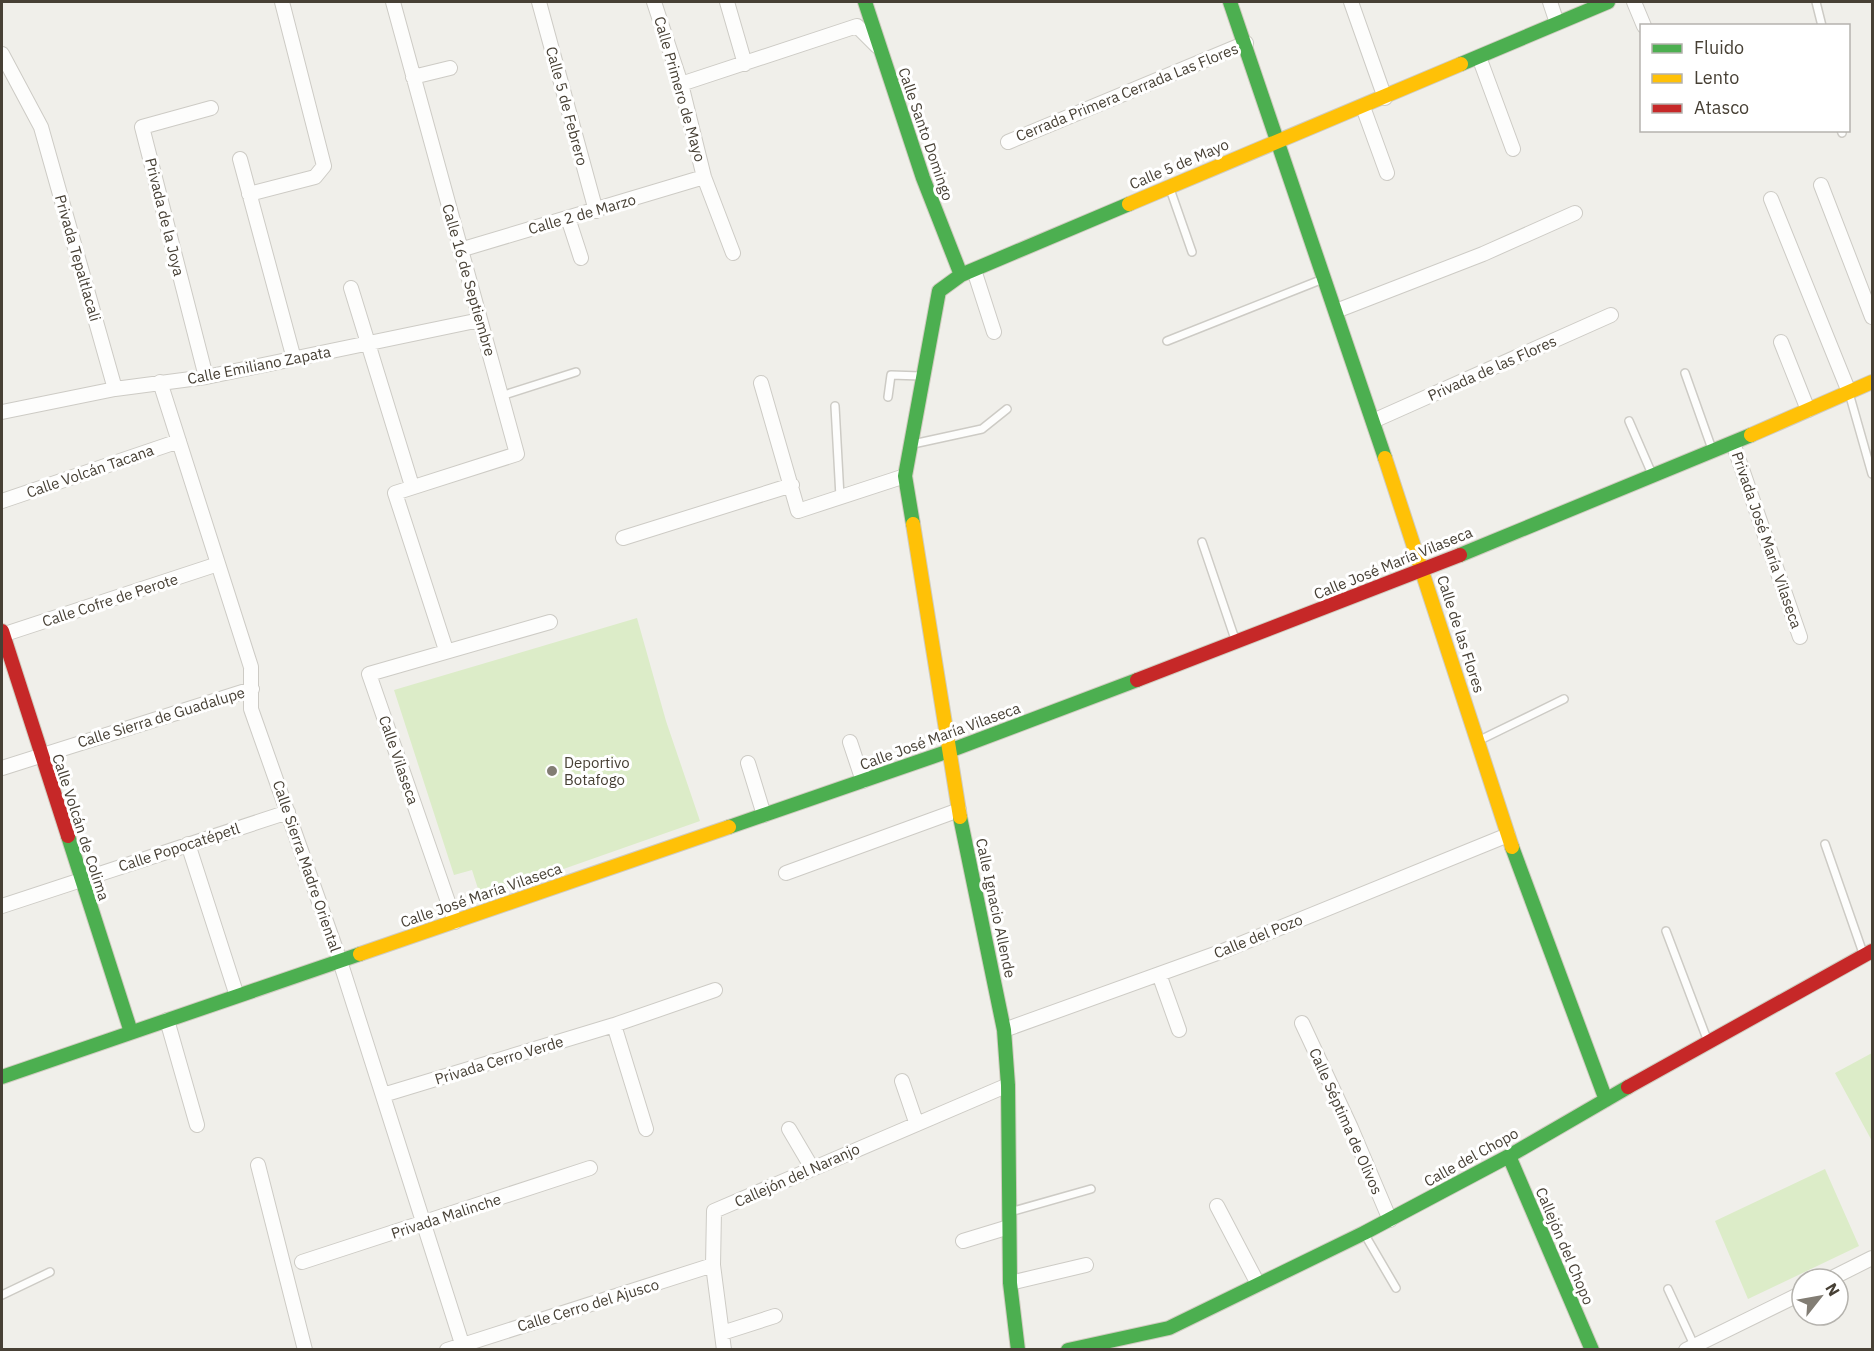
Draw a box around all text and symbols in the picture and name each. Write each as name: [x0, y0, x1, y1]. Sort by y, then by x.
street label: Calle Primero de Mayo: [650, 14, 710, 164]
legend: [1640, 24, 1850, 132]
text: Fluido: [1694, 36, 1744, 59]
street label: Cerrada Primera Cerrada Las Flores: [1013, 39, 1241, 145]
street label: Calle 5 de Febrero: [542, 44, 592, 168]
street label: Calle Santo Domingo: [894, 65, 958, 203]
text: Lento: [1694, 66, 1739, 89]
text: Atasco: [1694, 96, 1749, 119]
street label: Calle 5 de Mayo: [1126, 135, 1232, 193]
street label: Privada de la Joya: [141, 156, 189, 278]
street label: Calle 2 de Marzo: [526, 190, 638, 238]
street label: Privada Tepaltlacali: [51, 192, 105, 324]
street label: Calle 16 de Septiembre: [438, 202, 500, 358]
street label: Privada de las Flores: [1425, 331, 1559, 405]
street label: Calle Emiliano Zapata: [186, 342, 332, 388]
street label: Calle Volcán Tacana: [24, 440, 156, 502]
street label: Privada José María Vilaseca: [1728, 449, 1806, 631]
street label: Calle José María Vilaseca: [1311, 522, 1475, 604]
street label: Calle Cofre de Perote: [40, 569, 180, 631]
street label: Calle de las Flores: [1433, 573, 1489, 695]
street label: Calle Sierra de Guadalupe: [75, 682, 247, 752]
street label: Calle José María Vilaseca: [857, 698, 1023, 774]
street label: Calle Vilaseca: [375, 713, 423, 807]
street label: Calle Volcán de Colima: [48, 751, 114, 903]
place label: Deportivo Botafogo: [564, 753, 630, 789]
marker: Deportivo Botafogo: [545, 764, 559, 778]
street label: Calle Sierra Madre Oriental: [269, 778, 345, 954]
street label: Calle Popocatépetl: [116, 818, 242, 876]
street label: Calle Ignacio Allende: [972, 836, 1020, 980]
street label: Calle José María Vilaseca: [398, 858, 564, 932]
street label: Calle del Pozo: [1211, 910, 1305, 962]
street label: Privada Cerro Verde: [432, 1031, 566, 1089]
street label: Calle Séptima de Olivos: [1305, 1045, 1387, 1197]
street label: Calle del Chopo: [1420, 1123, 1522, 1191]
street label: Callejón del Naranjo: [731, 1139, 863, 1211]
street label: Callejón del Chopo: [1532, 1184, 1598, 1308]
street label: Privada Malinche: [389, 1189, 503, 1243]
north arrow: [1790, 1267, 1850, 1327]
street label: Calle Cerro del Ajusco: [515, 1274, 661, 1336]
text: N: [1821, 1279, 1844, 1299]

